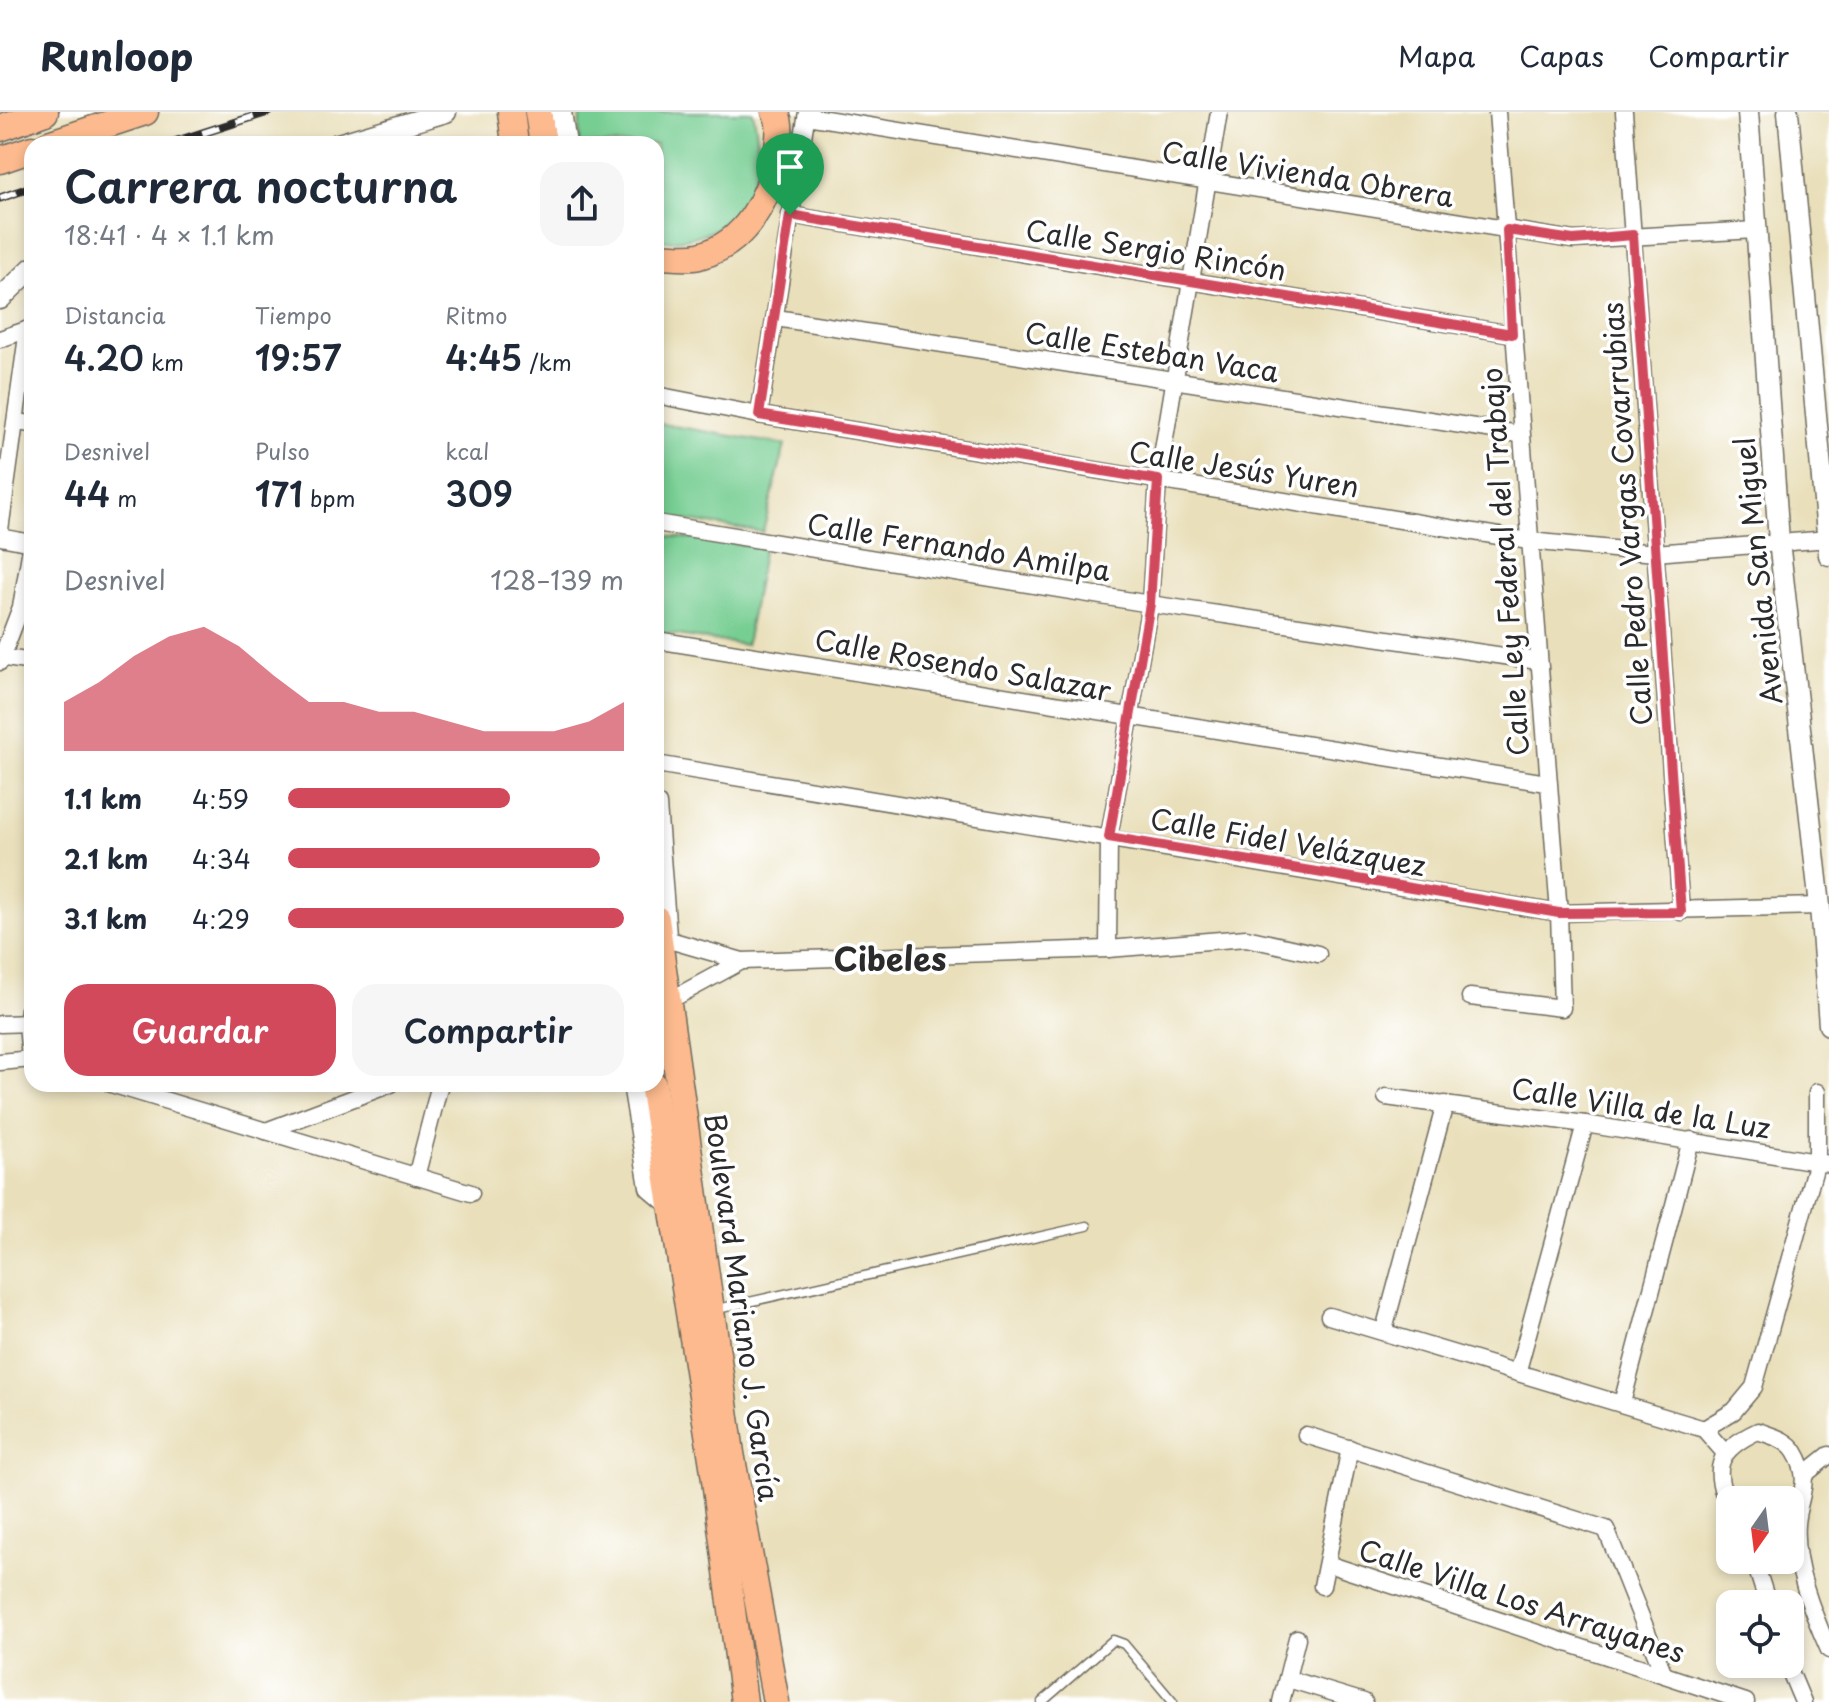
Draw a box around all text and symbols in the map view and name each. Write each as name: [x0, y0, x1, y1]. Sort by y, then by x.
text: Runloop: [40, 27, 193, 84]
text: Mapa: [1398, 34, 1475, 77]
text: Capas: [1519, 34, 1604, 77]
text: Compartir: [1648, 34, 1789, 77]
street label: Calle Vivienda Obrera: [1159, 129, 1458, 217]
pin: [756, 133, 824, 215]
icon: arrive: [768, 145, 812, 189]
text: Carrera nocturna: [64, 152, 457, 218]
button: share: [540, 162, 624, 246]
street label: Calle Sergio Rincón: [1023, 207, 1289, 291]
text: 18:41 · 4 × 1.1 km: [64, 215, 275, 254]
text: Distancia: [64, 298, 166, 331]
text: Tiempo: [255, 298, 332, 331]
text: Ritmo: [445, 298, 507, 331]
street label: Calle Pedro Vargas Covarrubias: [1590, 301, 1662, 727]
street label: Calle Esteban Vaca: [1022, 310, 1282, 392]
text: 4.20: [64, 331, 144, 383]
text: 19:57: [255, 331, 341, 383]
text: 4:45: [445, 331, 522, 383]
text: km: [144, 345, 184, 378]
text: /km: [522, 345, 572, 378]
street label: Calle Ley Federal del Trabajo: [1469, 366, 1539, 758]
street label: Calle Jesús Yuren: [1126, 429, 1362, 507]
text: Desnivel: [64, 434, 150, 467]
text: Pulso: [255, 434, 310, 467]
text: kcal: [445, 434, 489, 467]
street label: Avenida San Miguel: [1722, 435, 1792, 707]
text: 44: [64, 467, 110, 519]
text: 171: [255, 467, 303, 519]
text: 309: [445, 467, 513, 519]
text: m: [110, 481, 137, 514]
text: bpm: [303, 481, 356, 514]
street label: Calle Fernando Amilpa: [804, 501, 1115, 591]
text: Desnivel: [64, 560, 165, 599]
text: 128–139 m: [490, 560, 624, 599]
street label: Calle Rosendo Salazar: [811, 617, 1115, 711]
text: 1.1 km: [64, 779, 142, 818]
text: 4:59: [192, 779, 249, 818]
street label: Calle Fidel Velázquez: [1147, 796, 1429, 886]
text: 2.1 km: [64, 839, 148, 878]
text: 4:34: [192, 839, 251, 878]
text: 3.1 km: [64, 899, 147, 938]
text: 4:29: [192, 899, 250, 938]
district label: Cibeles: [833, 934, 947, 982]
button: Guardar: [64, 984, 336, 1076]
button: Compartir: [352, 984, 624, 1076]
street label: Calle Villa de la Luz: [1509, 1065, 1773, 1149]
street label: Boulevard Mariano J. García: [694, 1110, 792, 1504]
north arrow: [1716, 1486, 1804, 1574]
map controls: [1716, 1486, 1804, 1678]
street label: Calle Villa Los Arrayanes: [1354, 1527, 1690, 1673]
button: locate: [1716, 1590, 1804, 1678]

